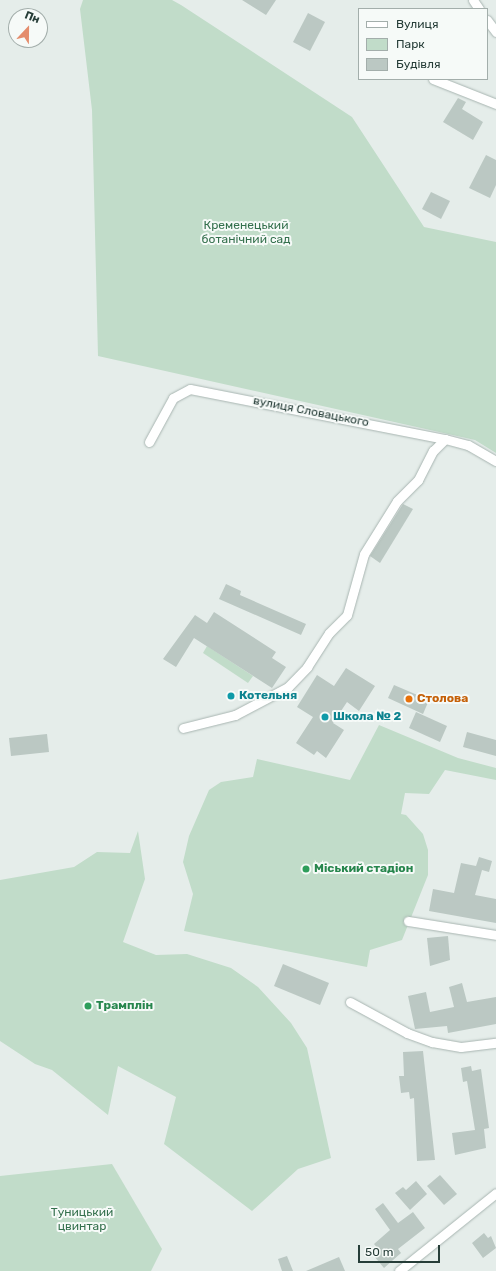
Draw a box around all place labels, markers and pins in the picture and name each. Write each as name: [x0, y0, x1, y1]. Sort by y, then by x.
place label: Котельня: [239, 689, 297, 703]
marker: Котельня: [226, 691, 236, 701]
place label: Столова: [417, 692, 468, 706]
marker: Столова: [404, 694, 414, 704]
place label: Школа № 2: [333, 710, 401, 724]
marker: Школа № 2: [320, 712, 330, 722]
place label: Міський стадіон: [314, 862, 413, 876]
marker: Міський стадіон: [301, 864, 311, 874]
place label: Трамплін: [96, 999, 153, 1013]
marker: Трамплін: [83, 1001, 93, 1011]

